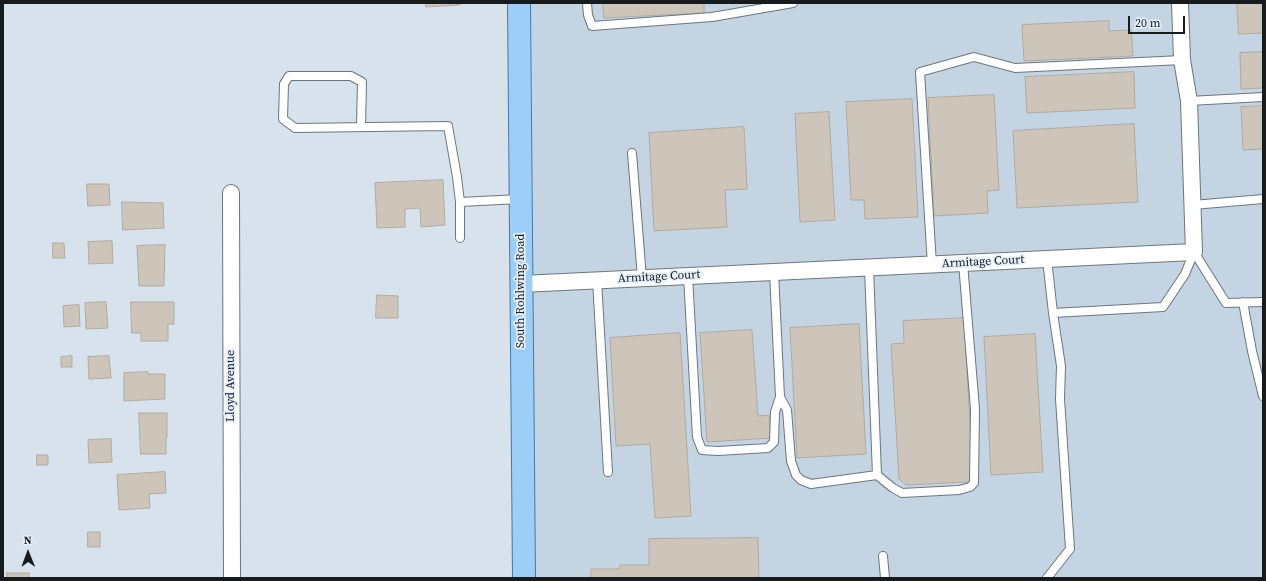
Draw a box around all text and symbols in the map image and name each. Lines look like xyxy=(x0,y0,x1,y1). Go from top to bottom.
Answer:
scale bar xyxy=(1130,8,1187,34)
text: 20 m xyxy=(1135,15,1161,31)
street label: South Rohlwing Road xyxy=(514,234,528,348)
street label: Armitage Court xyxy=(941,253,1025,271)
street label: Armitage Court xyxy=(617,268,701,286)
street label: Lloyd Avenue xyxy=(224,350,238,422)
north arrow xyxy=(8,533,48,573)
text: N xyxy=(24,533,32,548)

